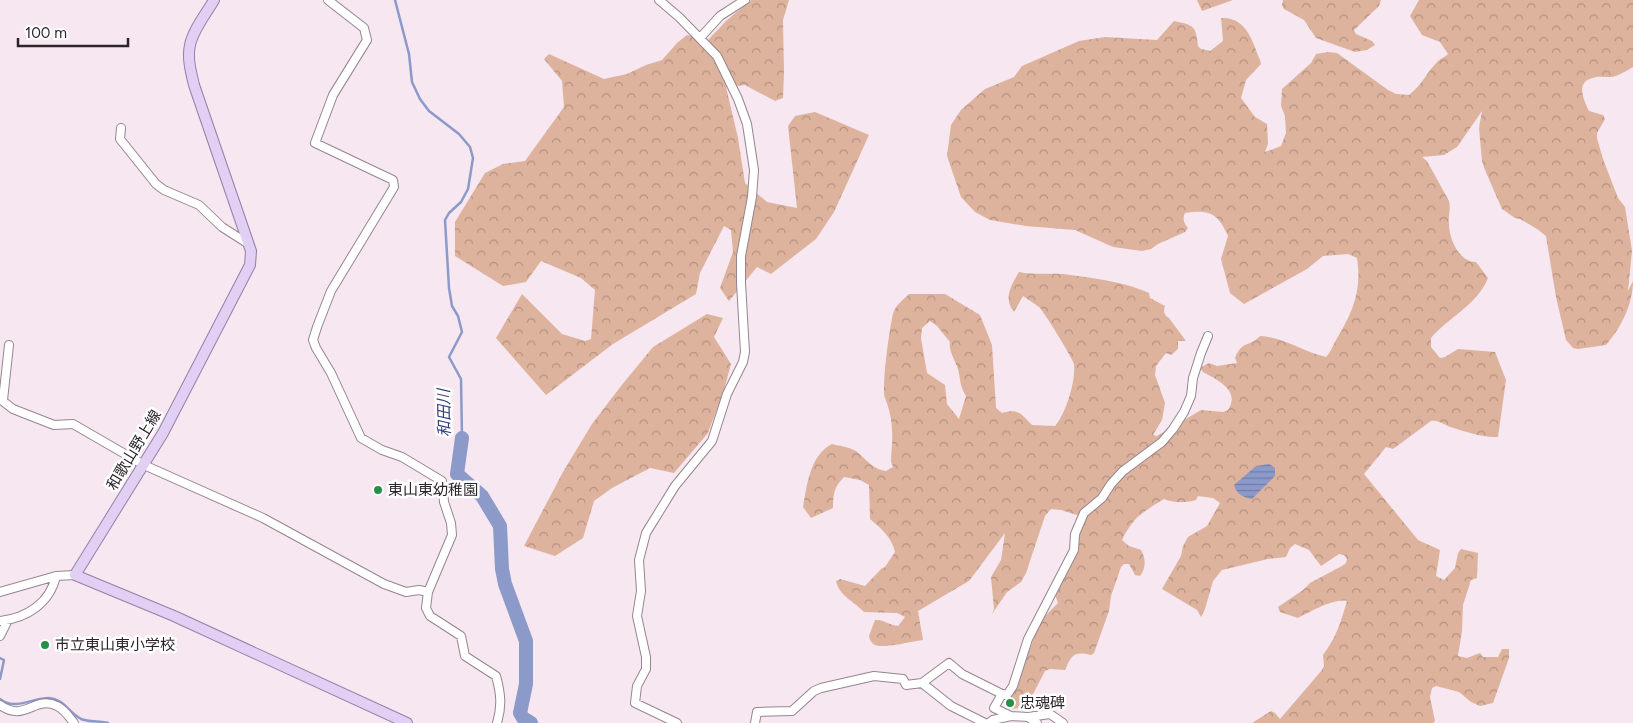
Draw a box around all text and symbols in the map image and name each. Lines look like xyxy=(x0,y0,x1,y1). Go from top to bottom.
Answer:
scale bar xyxy=(18,15,128,47)
text: 100 m xyxy=(25,24,67,42)
water label: 和田川 xyxy=(434,387,454,437)
street label: 和歌山野上線 xyxy=(103,407,165,493)
place label: 東山東幼稚園 xyxy=(388,481,478,499)
marker: 東山東幼稚園 xyxy=(372,484,384,496)
place label: 市立東山東小学校 xyxy=(55,636,175,654)
marker: 市立東山東小学校 xyxy=(39,639,51,651)
place label: 忠魂碑 xyxy=(1020,694,1065,712)
marker: 忠魂碑 xyxy=(1004,697,1016,709)

